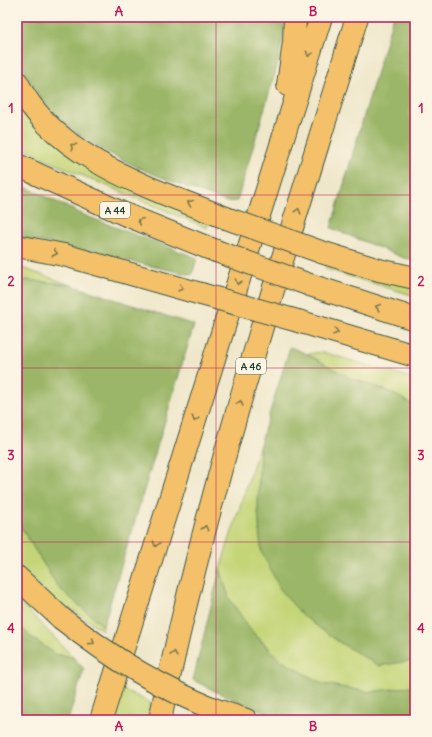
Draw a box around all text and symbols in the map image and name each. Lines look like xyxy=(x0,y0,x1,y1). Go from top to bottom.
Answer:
text: A xyxy=(115,3,124,20)
text: B xyxy=(309,3,318,20)
one-way arrow xyxy=(305,51,314,58)
text: 1 xyxy=(8,100,14,117)
text: 1 xyxy=(418,100,424,117)
one-way arrow xyxy=(71,144,78,151)
one-way arrow xyxy=(186,200,194,208)
road number: A 44 xyxy=(100,202,130,218)
one-way arrow xyxy=(293,208,302,215)
one-way arrow xyxy=(137,218,145,226)
one-way arrow xyxy=(51,248,58,257)
text: 2 xyxy=(7,273,15,290)
text: 2 xyxy=(417,273,425,290)
one-way arrow xyxy=(234,278,242,285)
one-way arrow xyxy=(177,283,184,292)
one-way arrow xyxy=(375,303,382,312)
one-way arrow xyxy=(332,327,339,336)
road number: A 46 xyxy=(236,358,266,374)
one-way arrow xyxy=(235,400,244,407)
one-way arrow xyxy=(191,416,200,423)
text: 3 xyxy=(7,447,15,464)
text: 3 xyxy=(417,447,425,464)
one-way arrow xyxy=(200,525,209,532)
one-way arrow xyxy=(152,540,161,547)
text: 4 xyxy=(7,620,15,637)
text: 4 xyxy=(417,620,425,637)
one-way arrow xyxy=(88,638,95,645)
one-way arrow xyxy=(170,651,178,658)
text: A xyxy=(115,718,124,735)
text: B xyxy=(309,718,318,735)

